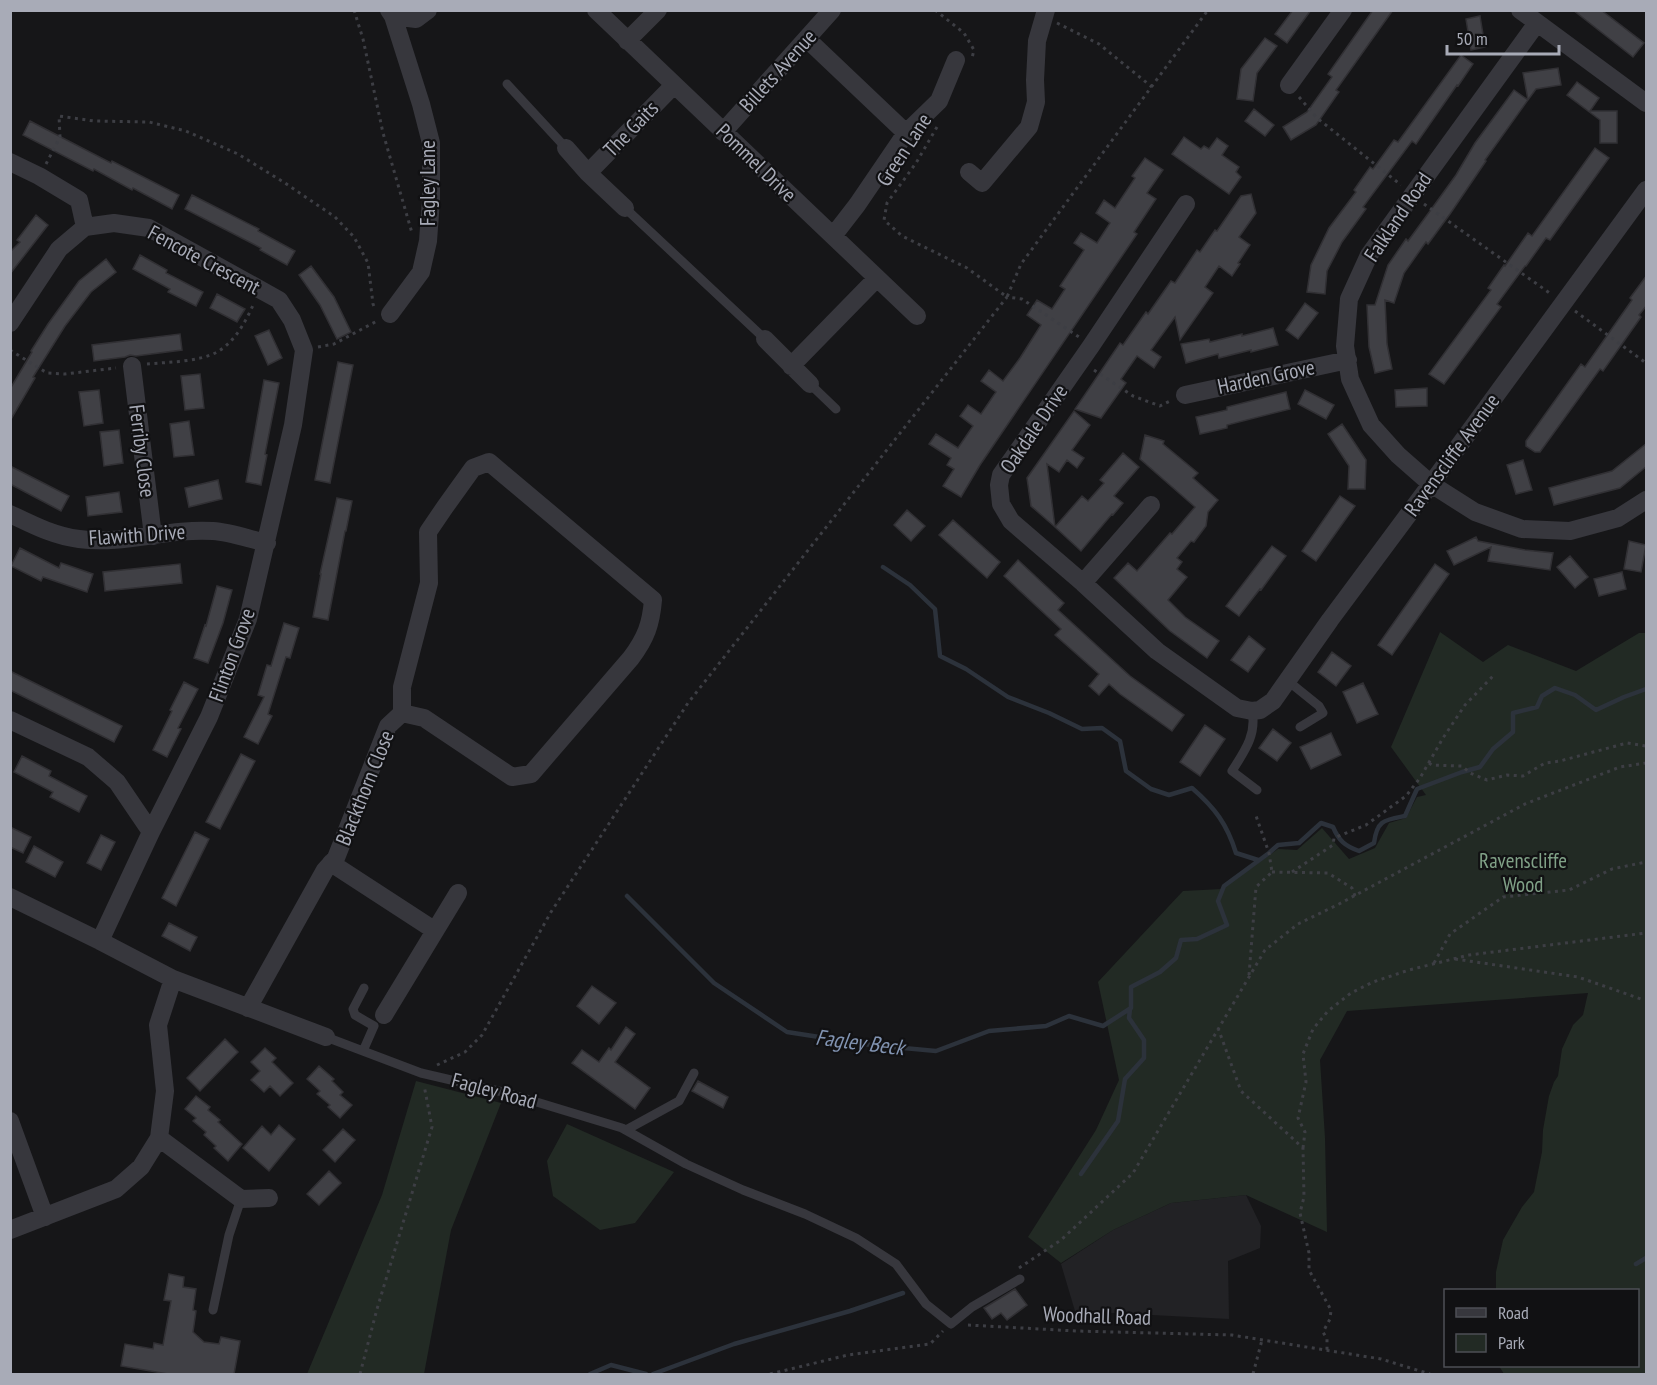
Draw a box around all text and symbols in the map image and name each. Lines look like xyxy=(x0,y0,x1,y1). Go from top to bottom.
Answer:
scale bar xyxy=(1447,18,1560,56)
street label: Billets Avenue xyxy=(733,23,822,118)
text: 50 m xyxy=(1456,27,1488,50)
street label: The Gaits xyxy=(597,95,664,162)
street label: Green Lane xyxy=(870,108,937,191)
street label: Pommel Drive xyxy=(710,118,802,208)
street label: Fagley Lane xyxy=(414,140,441,226)
street label: Falkland Road xyxy=(1358,167,1437,267)
street label: Fencote Crescent xyxy=(144,219,265,300)
street label: Harden Grove xyxy=(1215,353,1317,400)
street label: Oakdale Drive xyxy=(994,379,1073,478)
street label: Ravenscliffe Avenue xyxy=(1398,388,1505,521)
street label: Ferriby Close xyxy=(123,403,162,499)
street label: Flawith Drive xyxy=(88,518,186,551)
street label: Flinton Grove xyxy=(202,604,261,705)
street label: Blackthorn Close xyxy=(329,726,400,849)
park label: Ravenscliffe Wood xyxy=(1479,847,1567,898)
water label: Fagley Beck xyxy=(814,1023,908,1062)
street label: Fagley Road xyxy=(449,1066,540,1115)
legend xyxy=(1444,1289,1639,1367)
street label: Woodhall Road xyxy=(1042,1300,1152,1331)
text: Road xyxy=(1498,1301,1529,1324)
text: Park xyxy=(1498,1331,1525,1354)

